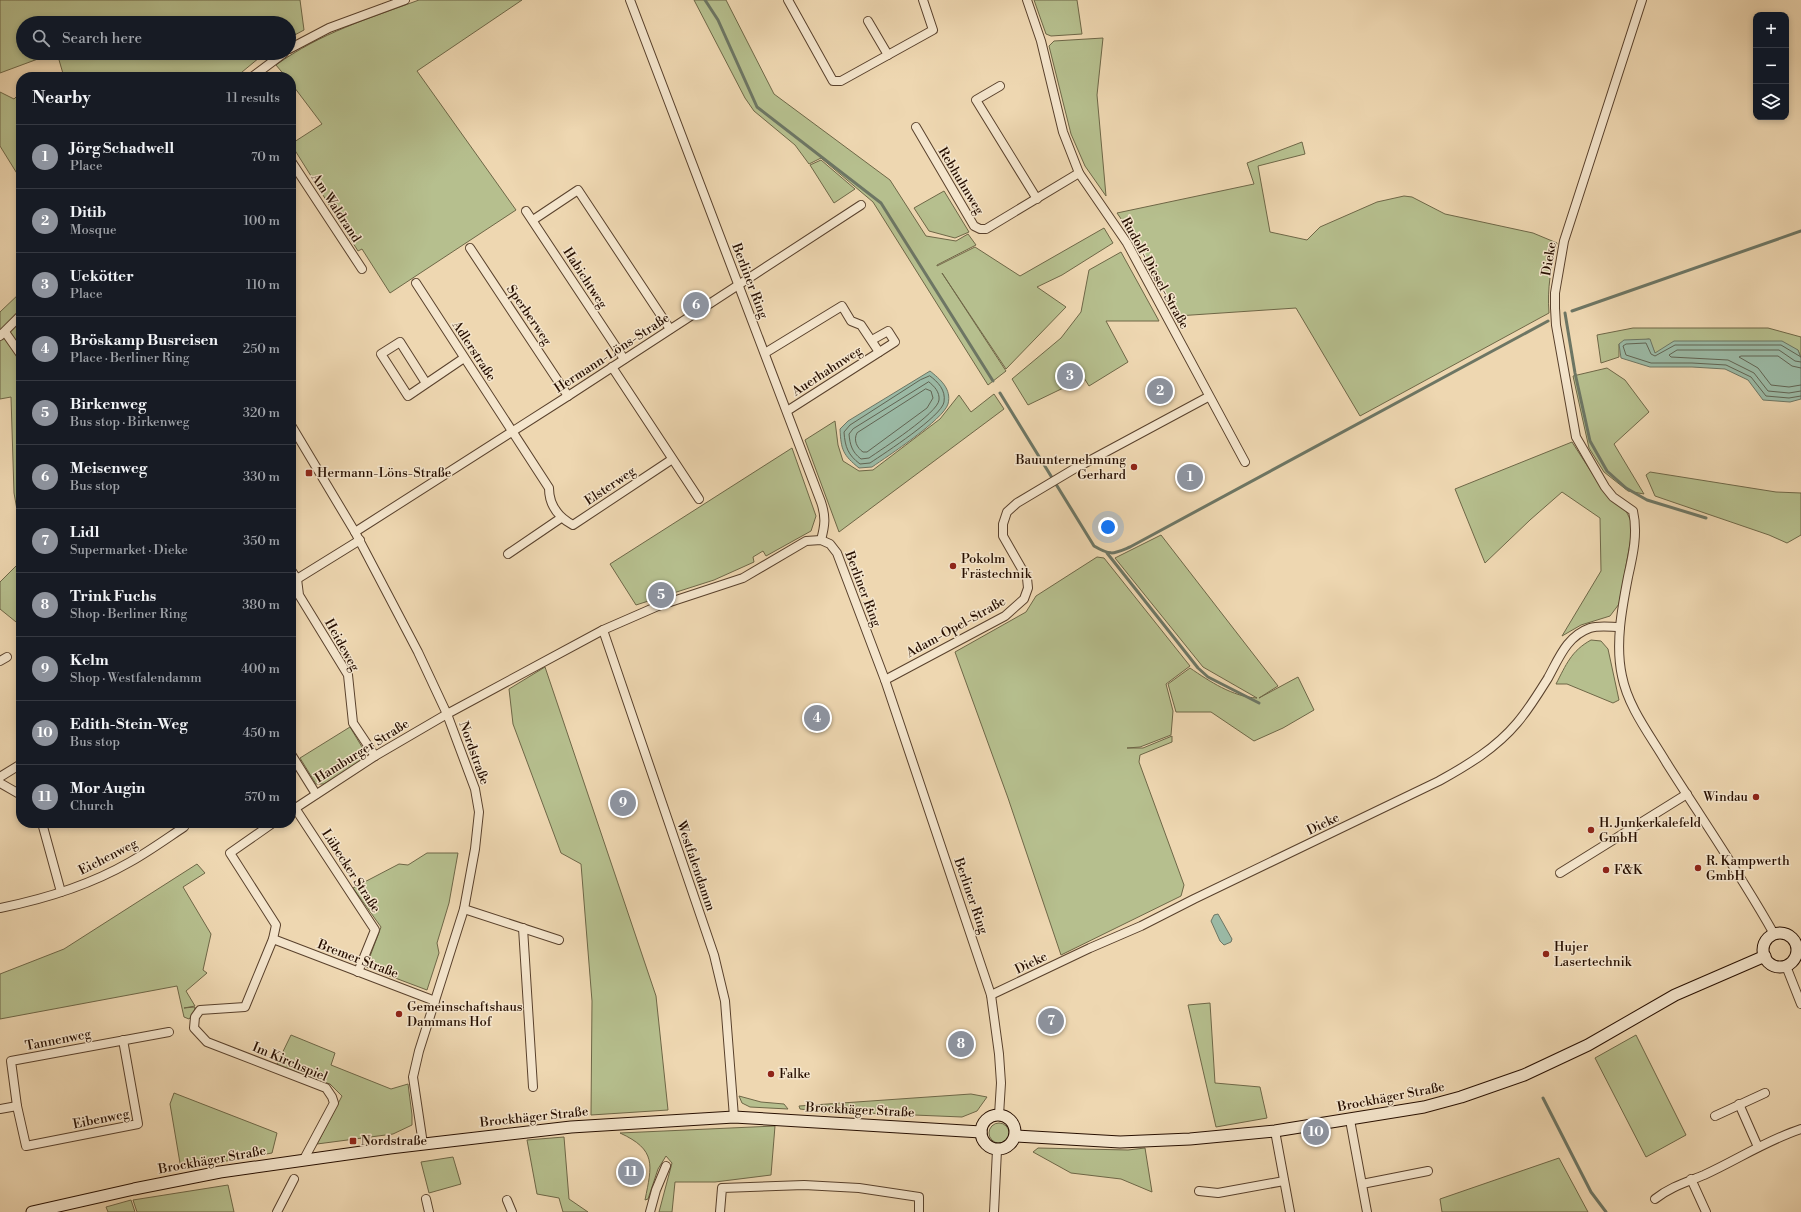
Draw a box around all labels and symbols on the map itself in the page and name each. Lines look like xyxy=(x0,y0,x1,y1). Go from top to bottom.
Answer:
street label: Rebhuhnweg xyxy=(935,144,987,218)
street label: Am Waldrand xyxy=(307,170,365,246)
street label: Rudolf-Diesel-Straße xyxy=(1118,214,1193,332)
street label: Berliner Ring xyxy=(728,240,772,321)
street label: Dieke xyxy=(1538,240,1560,277)
street label: Habichtweg xyxy=(559,244,611,312)
street label: Sperberweg xyxy=(503,282,555,348)
pin: 6 xyxy=(683,290,709,320)
street label: Hermann-Löns-Straße xyxy=(551,309,673,396)
street label: Adlerstraße xyxy=(448,317,500,384)
street label: Auerhahnweg xyxy=(788,342,865,400)
pin: 3 xyxy=(1057,361,1083,391)
pin: 2 xyxy=(1147,376,1173,406)
place label: Bauunternehmung Gerhard xyxy=(1014,452,1127,483)
marker: Bauunternehmung Gerhard xyxy=(1129,462,1139,472)
pin: 1 xyxy=(1177,462,1203,492)
street label: Elsterweg xyxy=(581,463,639,509)
place label: Hermann-Löns-Straße xyxy=(317,465,452,481)
marker: Hermann-Löns-Straße xyxy=(304,468,314,478)
your location xyxy=(1098,517,1118,537)
street label: Berliner Ring xyxy=(841,548,885,629)
place label: Pokolm Frästechnik xyxy=(961,551,1033,582)
marker: Pokolm Frästechnik xyxy=(948,561,958,571)
pin: 5 xyxy=(648,580,674,610)
street label: Adam-Opel-Straße xyxy=(903,593,1009,661)
street label: Heideweg xyxy=(321,616,363,674)
pin: 4 xyxy=(804,703,830,733)
street label: Hamburger Straße xyxy=(312,715,412,786)
street label: Nordstraße xyxy=(455,719,493,787)
pin: 9 xyxy=(610,788,636,818)
place label: Windau xyxy=(1702,789,1749,805)
marker: Windau xyxy=(1751,792,1761,802)
street label: Dieke xyxy=(1304,809,1342,839)
place label: H. Junkerkalefeld GmbH xyxy=(1599,815,1702,846)
street label: Westfalendamm xyxy=(673,818,719,914)
marker: H. Junkerkalefeld GmbH xyxy=(1586,825,1596,835)
street label: Lübecker Straße xyxy=(318,826,384,916)
street label: Eichenweg xyxy=(76,835,140,879)
place label: R. Kampwerth GmbH xyxy=(1706,853,1790,884)
street label: Berliner Ring xyxy=(950,855,992,936)
place label: F&K xyxy=(1614,862,1644,878)
marker: R. Kampwerth GmbH xyxy=(1693,863,1703,873)
marker: F&K xyxy=(1601,865,1611,875)
street label: Bremer Straße xyxy=(314,936,401,982)
place label: Hujer Lasertechnik xyxy=(1554,939,1633,970)
street label: Dieke xyxy=(1012,948,1050,978)
marker: Hujer Lasertechnik xyxy=(1541,949,1551,959)
place label: Gemeinschaftshaus Dammans Hof xyxy=(407,999,523,1030)
pin: 7 xyxy=(1038,1006,1064,1036)
marker: Gemeinschaftshaus Dammans Hof xyxy=(394,1009,404,1019)
street label: Tannenweg xyxy=(24,1026,93,1054)
pin: 8 xyxy=(948,1029,974,1059)
street label: Im Kirchspiel xyxy=(250,1039,330,1085)
place label: Falke xyxy=(779,1066,811,1082)
marker: Falke xyxy=(766,1069,776,1079)
street label: Brockhäger Straße xyxy=(1335,1079,1446,1115)
street label: Brockhäger Straße xyxy=(804,1099,915,1121)
street label: Brockhäger Straße xyxy=(478,1103,590,1131)
street label: Eibenweg xyxy=(71,1106,131,1132)
pin: 10 xyxy=(1303,1117,1329,1147)
place label: Nordstraße xyxy=(361,1133,428,1149)
marker: Nordstraße xyxy=(348,1136,358,1146)
street label: Brockhäger Straße xyxy=(156,1143,268,1178)
pin: 11 xyxy=(618,1157,644,1187)

